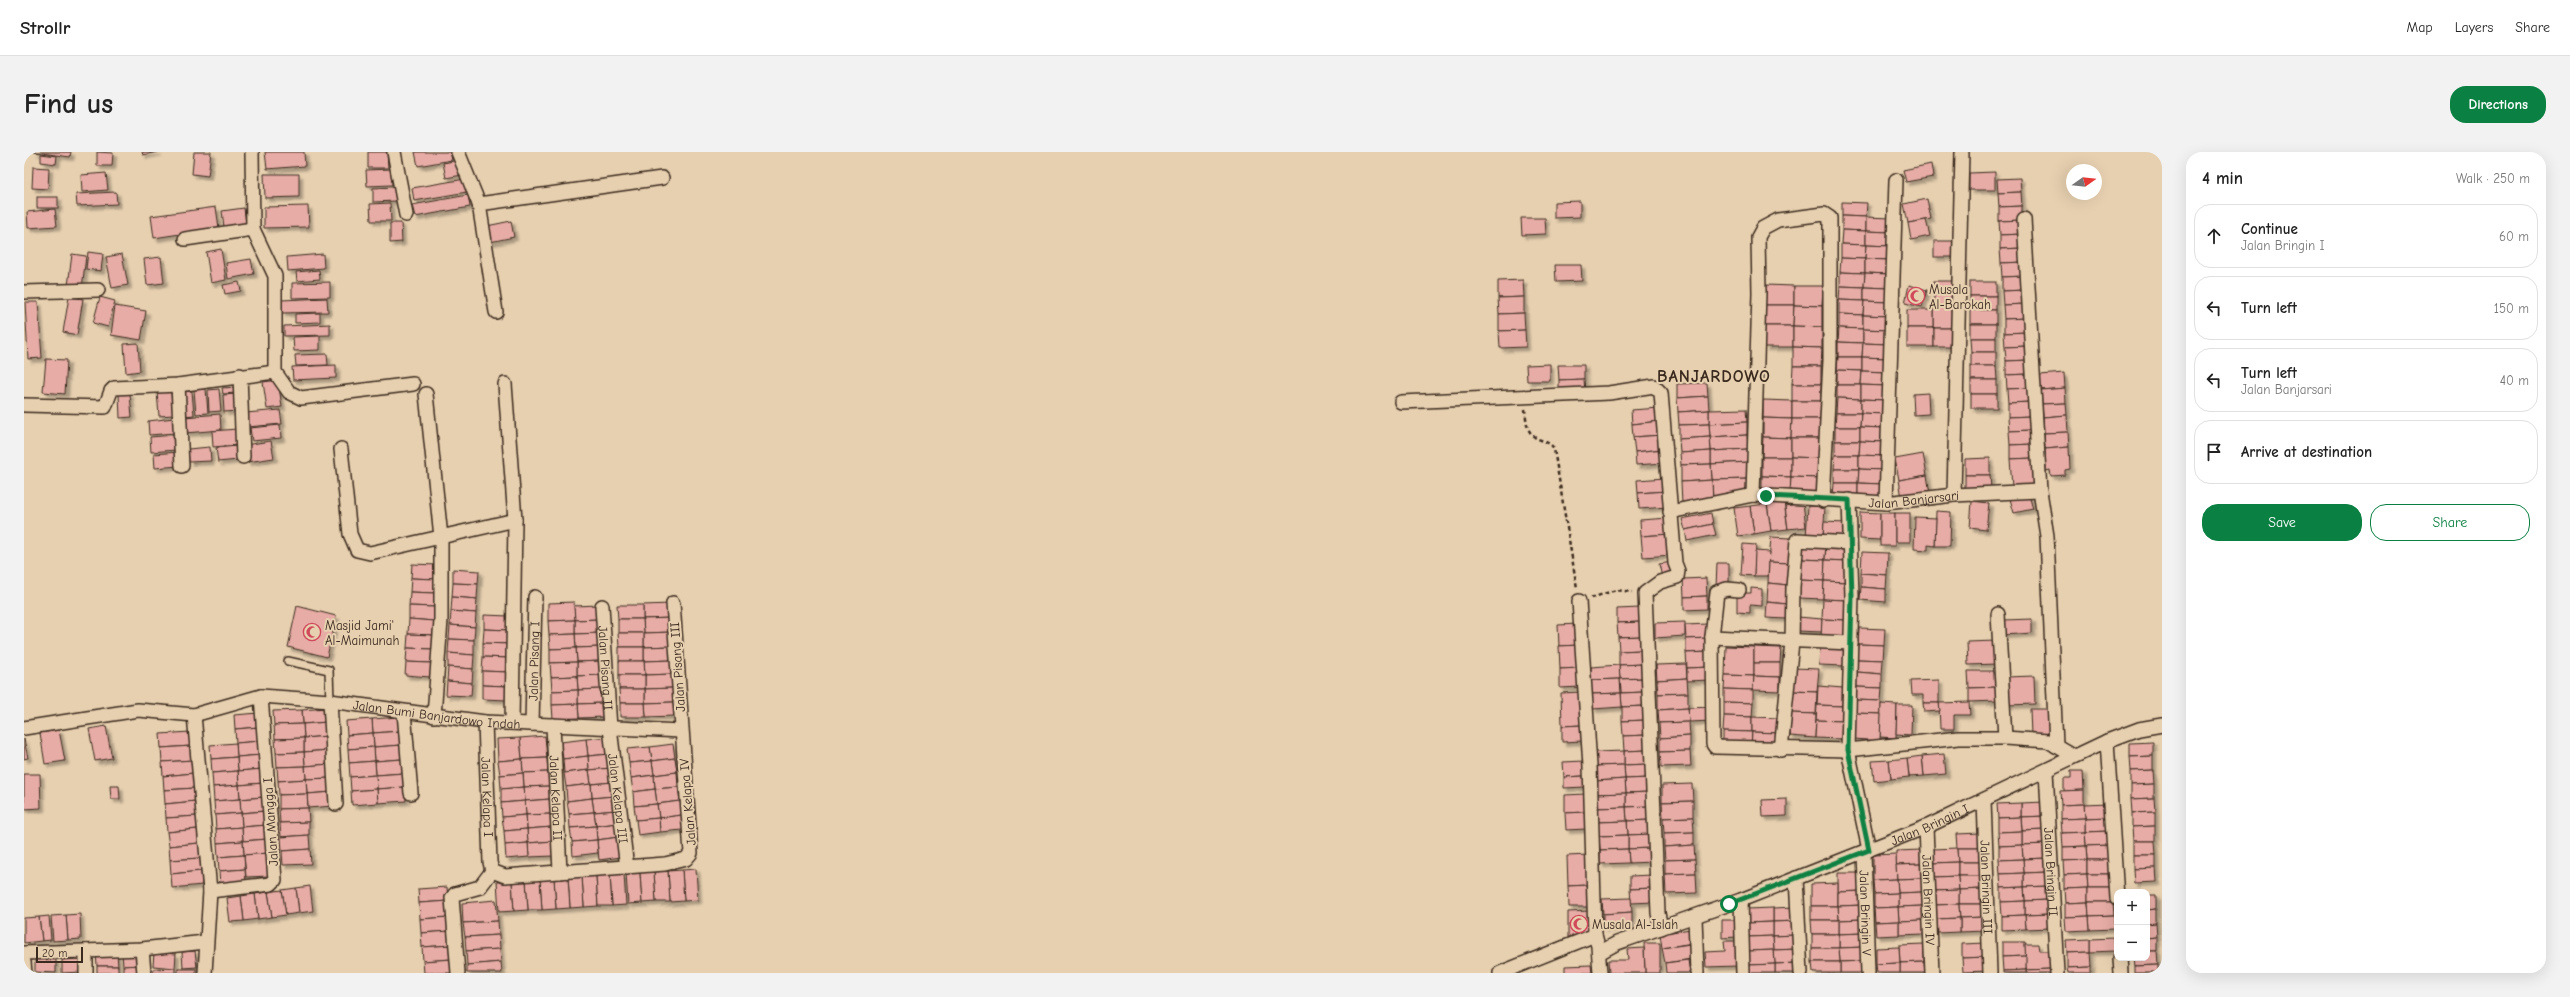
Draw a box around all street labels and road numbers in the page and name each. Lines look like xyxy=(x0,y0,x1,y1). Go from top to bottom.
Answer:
street label: Jalan Banjarsari xyxy=(1868,488,1959,511)
street label: Jalan Pisang I xyxy=(526,621,542,701)
street label: Jalan Pisang III xyxy=(667,622,688,712)
street label: Jalan Pisang II xyxy=(595,625,616,711)
street label: Jalan Bumi Banjardowo Indah xyxy=(352,697,521,732)
street label: Jalan Kelapa III xyxy=(605,752,631,844)
street label: Jalan Kelapa II xyxy=(546,755,565,841)
street label: Jalan Kelapa I xyxy=(478,757,496,837)
street label: Jalan Kelapa IV xyxy=(676,758,699,846)
street label: Jalan Mangga I xyxy=(260,777,281,867)
street label: Jalan Bringin I xyxy=(1888,801,1971,848)
street label: Jalan Bringin II xyxy=(2041,827,2061,917)
street label: Jalan Bringin III xyxy=(1977,840,1996,934)
street label: Jalan Bringin IV xyxy=(1919,854,1938,946)
street label: Jalan Bringin V xyxy=(1857,870,1874,956)

